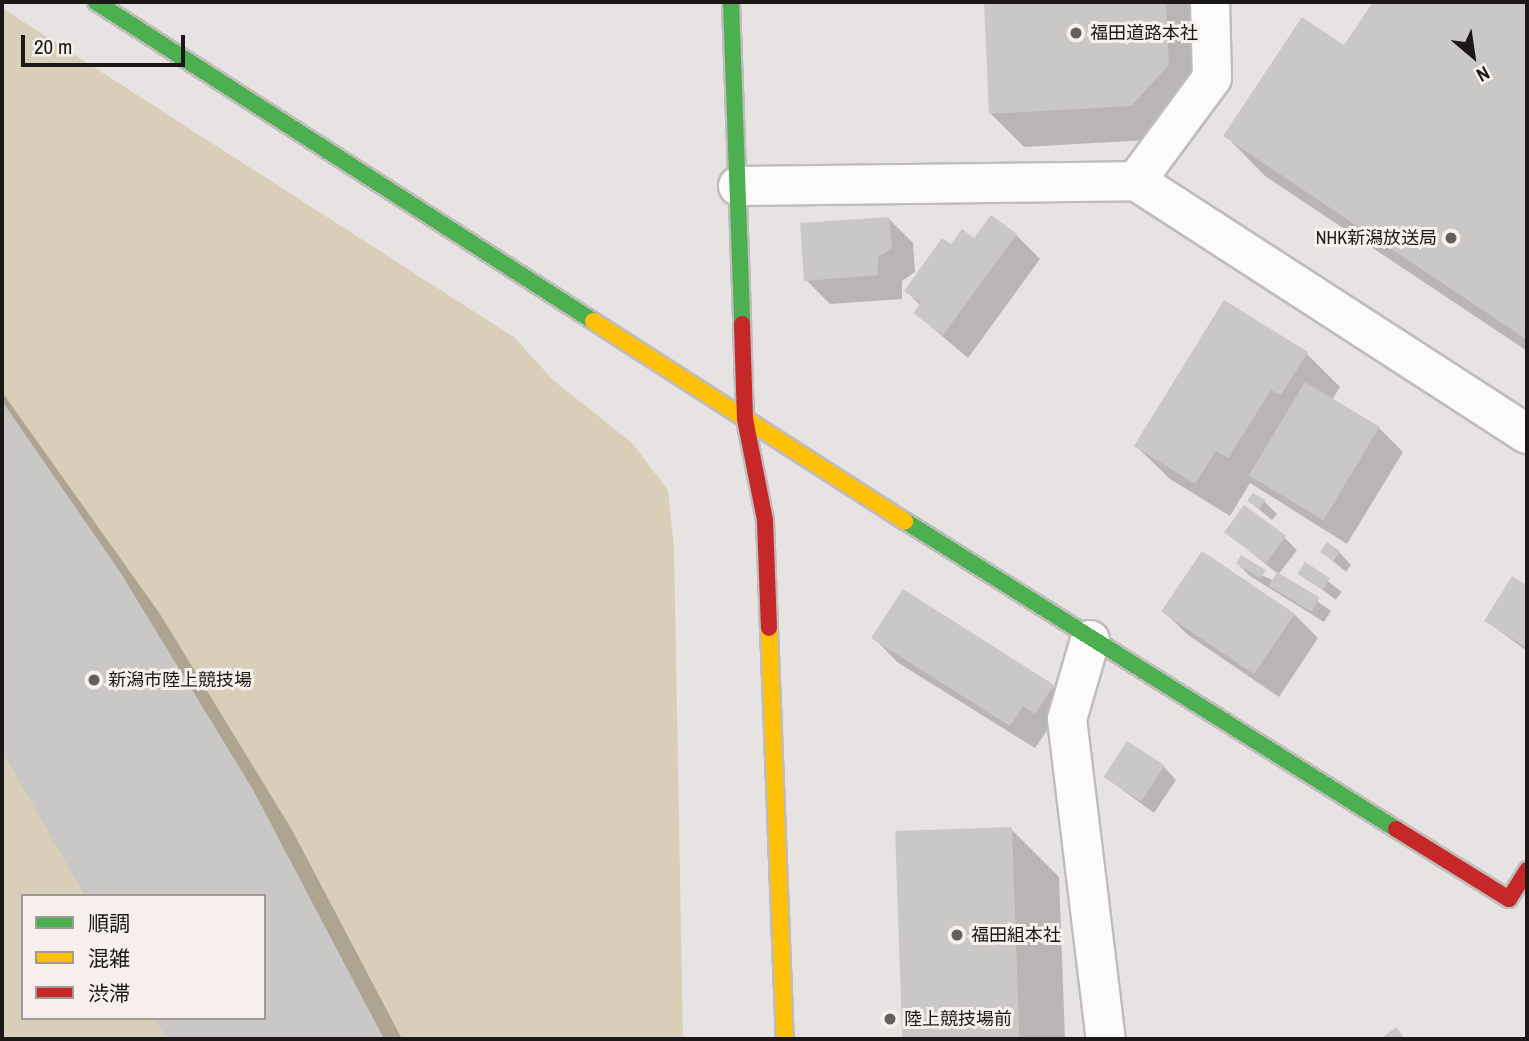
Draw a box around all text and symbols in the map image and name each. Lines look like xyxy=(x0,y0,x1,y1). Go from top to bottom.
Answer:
scale bar xyxy=(24,21,189,65)
north arrow xyxy=(1438,21,1508,91)
place label: 福田道路本社 xyxy=(1090,22,1198,44)
marker: 福田道路本社 xyxy=(1068,25,1084,41)
text: 20 m xyxy=(34,32,72,61)
text: N xyxy=(1472,60,1494,88)
place label: NHK新潟放送局 xyxy=(1316,227,1437,249)
marker: NHK新潟放送局 xyxy=(1443,230,1459,246)
place label: 新潟市陸上競技場 xyxy=(108,669,252,691)
marker: 新潟市陸上競技場 xyxy=(86,672,102,688)
legend xyxy=(21,894,266,1020)
text: 順調 xyxy=(88,909,130,938)
place label: 福田組本社 xyxy=(971,924,1061,946)
marker: 福田組本社 xyxy=(949,927,965,943)
text: 混雑 xyxy=(88,944,130,973)
text: 渋滞 xyxy=(88,979,130,1008)
place label: 陸上競技場前 xyxy=(904,1008,1012,1030)
marker: 陸上競技場前 xyxy=(882,1011,898,1027)

